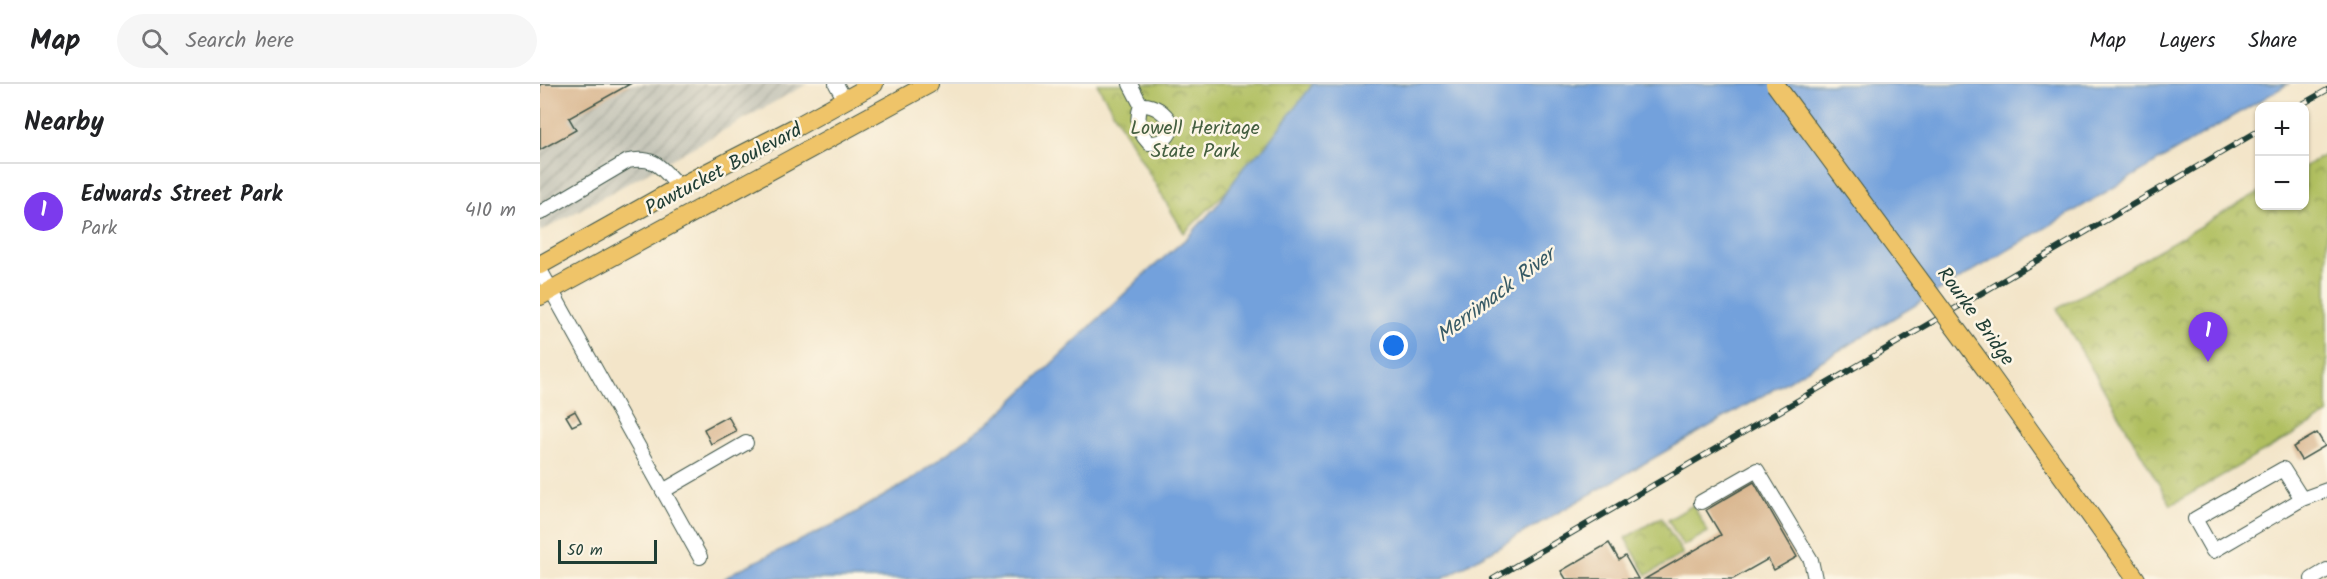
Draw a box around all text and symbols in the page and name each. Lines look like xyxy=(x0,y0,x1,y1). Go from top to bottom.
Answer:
search box xyxy=(117,14,537,68)
text: Map xyxy=(30,19,81,64)
text: Search here xyxy=(186,24,294,59)
icon: search xyxy=(138,25,171,58)
text: Map xyxy=(2089,25,2126,58)
text: Layers xyxy=(2159,25,2215,58)
text: Share xyxy=(2248,25,2297,58)
text: Nearby xyxy=(24,102,104,144)
map controls xyxy=(2255,102,2309,210)
button: + xyxy=(2255,102,2309,156)
park label: Lowell Heritage State Park xyxy=(1130,113,1260,168)
street label: Pawtucket Boulevard xyxy=(640,115,809,225)
button: − xyxy=(2255,156,2309,210)
text: Edwards Street Park xyxy=(81,178,282,213)
text: 1 xyxy=(40,195,47,227)
text: 410 m xyxy=(465,195,516,227)
text: Park xyxy=(81,213,117,245)
water label: Merrimack River xyxy=(1430,238,1566,352)
street label: Rourke Bridge xyxy=(1928,261,2022,373)
pin: 1 xyxy=(2188,312,2228,362)
your location xyxy=(1379,331,1408,360)
scale bar xyxy=(558,537,657,564)
text: 50 m xyxy=(567,538,603,563)

